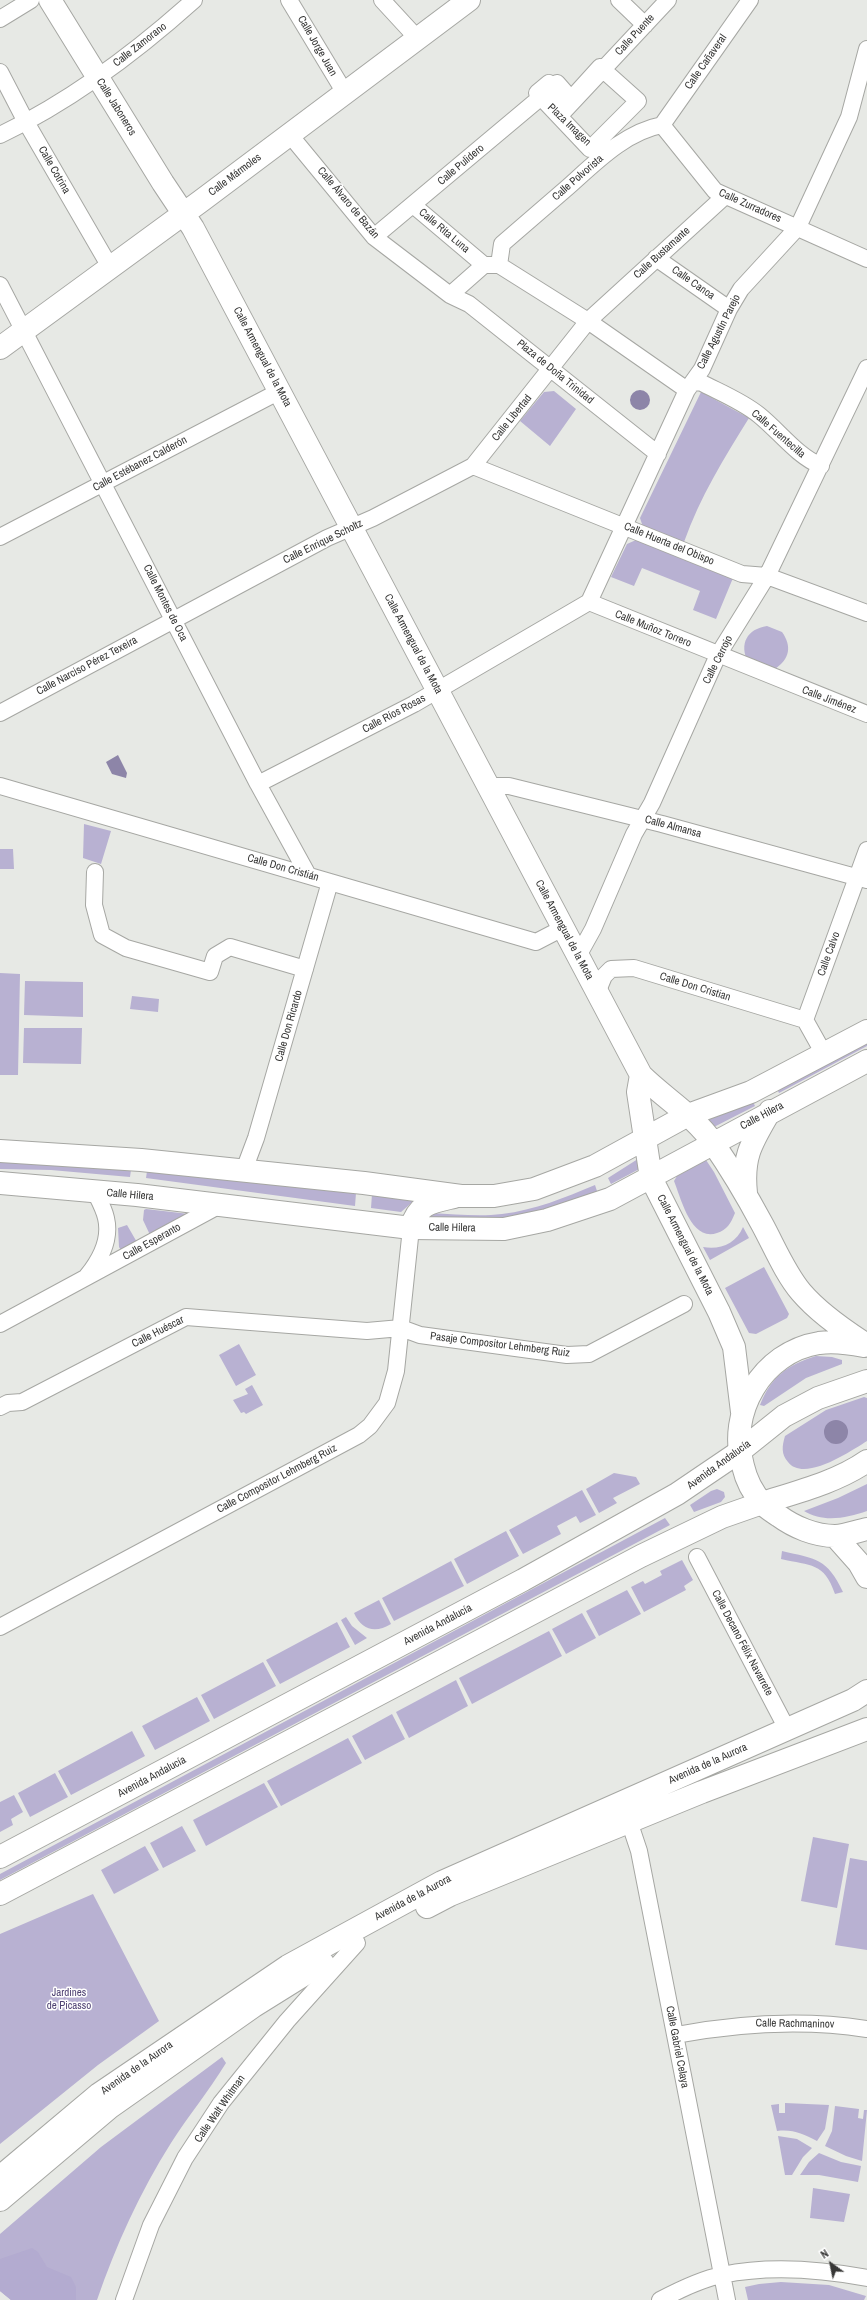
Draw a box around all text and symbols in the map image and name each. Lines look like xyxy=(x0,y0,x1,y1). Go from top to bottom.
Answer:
street label: Calle Puente xyxy=(613,12,657,58)
street label: Calle Jorge Juan xyxy=(294,13,340,79)
street label: Calle Zamorano xyxy=(111,20,169,70)
street label: Calle Cañaveral xyxy=(682,32,730,92)
street label: Calle Jaboneros xyxy=(93,76,139,138)
street label: Plaza Imagen xyxy=(545,101,593,149)
street label: Calle Pulidero xyxy=(435,142,487,188)
street label: Calle Cotrina xyxy=(35,144,73,196)
street label: Calle Mármoles xyxy=(206,151,264,199)
street label: Calle Polvorista xyxy=(550,152,606,204)
street label: Calle Álvaro de Bazán xyxy=(314,165,382,241)
street label: Calle Zurradores xyxy=(717,186,783,226)
street label: Calle Rita Luna xyxy=(416,206,472,256)
street label: Calle Bustamante xyxy=(631,224,693,282)
street label: Calle Canoa xyxy=(669,263,717,303)
street label: Calle Agustín Parejo xyxy=(694,292,744,372)
street label: Calle Armengual de la Mota xyxy=(230,305,294,409)
street label: Plaza de Doña Trinidad xyxy=(514,337,596,407)
street label: Calle Libertad xyxy=(489,392,535,444)
street label: Calle Fuentecilla xyxy=(748,407,808,461)
street label: Calle Estébanez Calderón xyxy=(91,434,189,494)
street label: Calle Enrique Scholtz xyxy=(281,517,365,567)
street label: Calle Huerta del Obispo xyxy=(622,520,716,568)
street label: Calle Montes de Oca xyxy=(140,562,190,644)
street label: Calle Armengual de la Mota xyxy=(381,592,445,696)
street label: Calle Muñoz Torrero xyxy=(613,608,693,650)
street label: Calle Narciso Pérez Texeira xyxy=(34,634,140,698)
street label: Calle Cerrojo xyxy=(700,634,736,686)
street label: Calle Jiménez xyxy=(800,684,858,716)
street label: Calle Ríos Rosas xyxy=(360,692,428,736)
street label: Calle Almansa xyxy=(643,813,703,841)
street label: Calle Don Cristián xyxy=(246,851,320,885)
street label: Calle Armengual de la Mota xyxy=(532,878,596,982)
street label: Calle Calvo xyxy=(815,930,843,978)
street label: Calle Don Cristian xyxy=(658,970,732,1004)
street label: Calle Don Ricardo xyxy=(272,989,306,1063)
street label: Calle Hilera xyxy=(738,1099,786,1133)
street label: Calle Hilera xyxy=(106,1186,154,1204)
street label: Calle Armengual de la Mota xyxy=(654,1192,716,1298)
street label: Calle Esperanto xyxy=(121,1221,183,1263)
street label: Calle Hilera xyxy=(428,1221,476,1235)
street label: Calle Huéscar xyxy=(130,1313,186,1351)
street label: Pasaje Compositor Lehmberg Ruiz xyxy=(429,1330,571,1360)
street label: Avenida Andalucía xyxy=(685,1437,753,1493)
street label: Calle Compositor Lehmberg Ruiz xyxy=(215,1442,339,1516)
street label: Calle Decano Félix Navarrete xyxy=(709,1588,775,1698)
street label: Avenida Andalucía xyxy=(402,1601,474,1649)
street label: Avenida de la Aurora xyxy=(667,1741,749,1787)
street label: Avenida Andalucía xyxy=(116,1753,188,1801)
street label: Avenida de la Aurora xyxy=(373,1872,453,1924)
park label: Jardines de Picasso xyxy=(47,1986,91,2012)
street label: Calle Gabriel Celaya xyxy=(663,2005,691,2089)
street label: Calle Rachmaninov xyxy=(756,2017,834,2031)
street label: Avenida de la Aurora xyxy=(99,2038,175,2098)
street label: Calle Walt Whitman xyxy=(192,2073,248,2145)
north arrow xyxy=(811,2244,851,2284)
text: N xyxy=(818,2246,831,2262)

